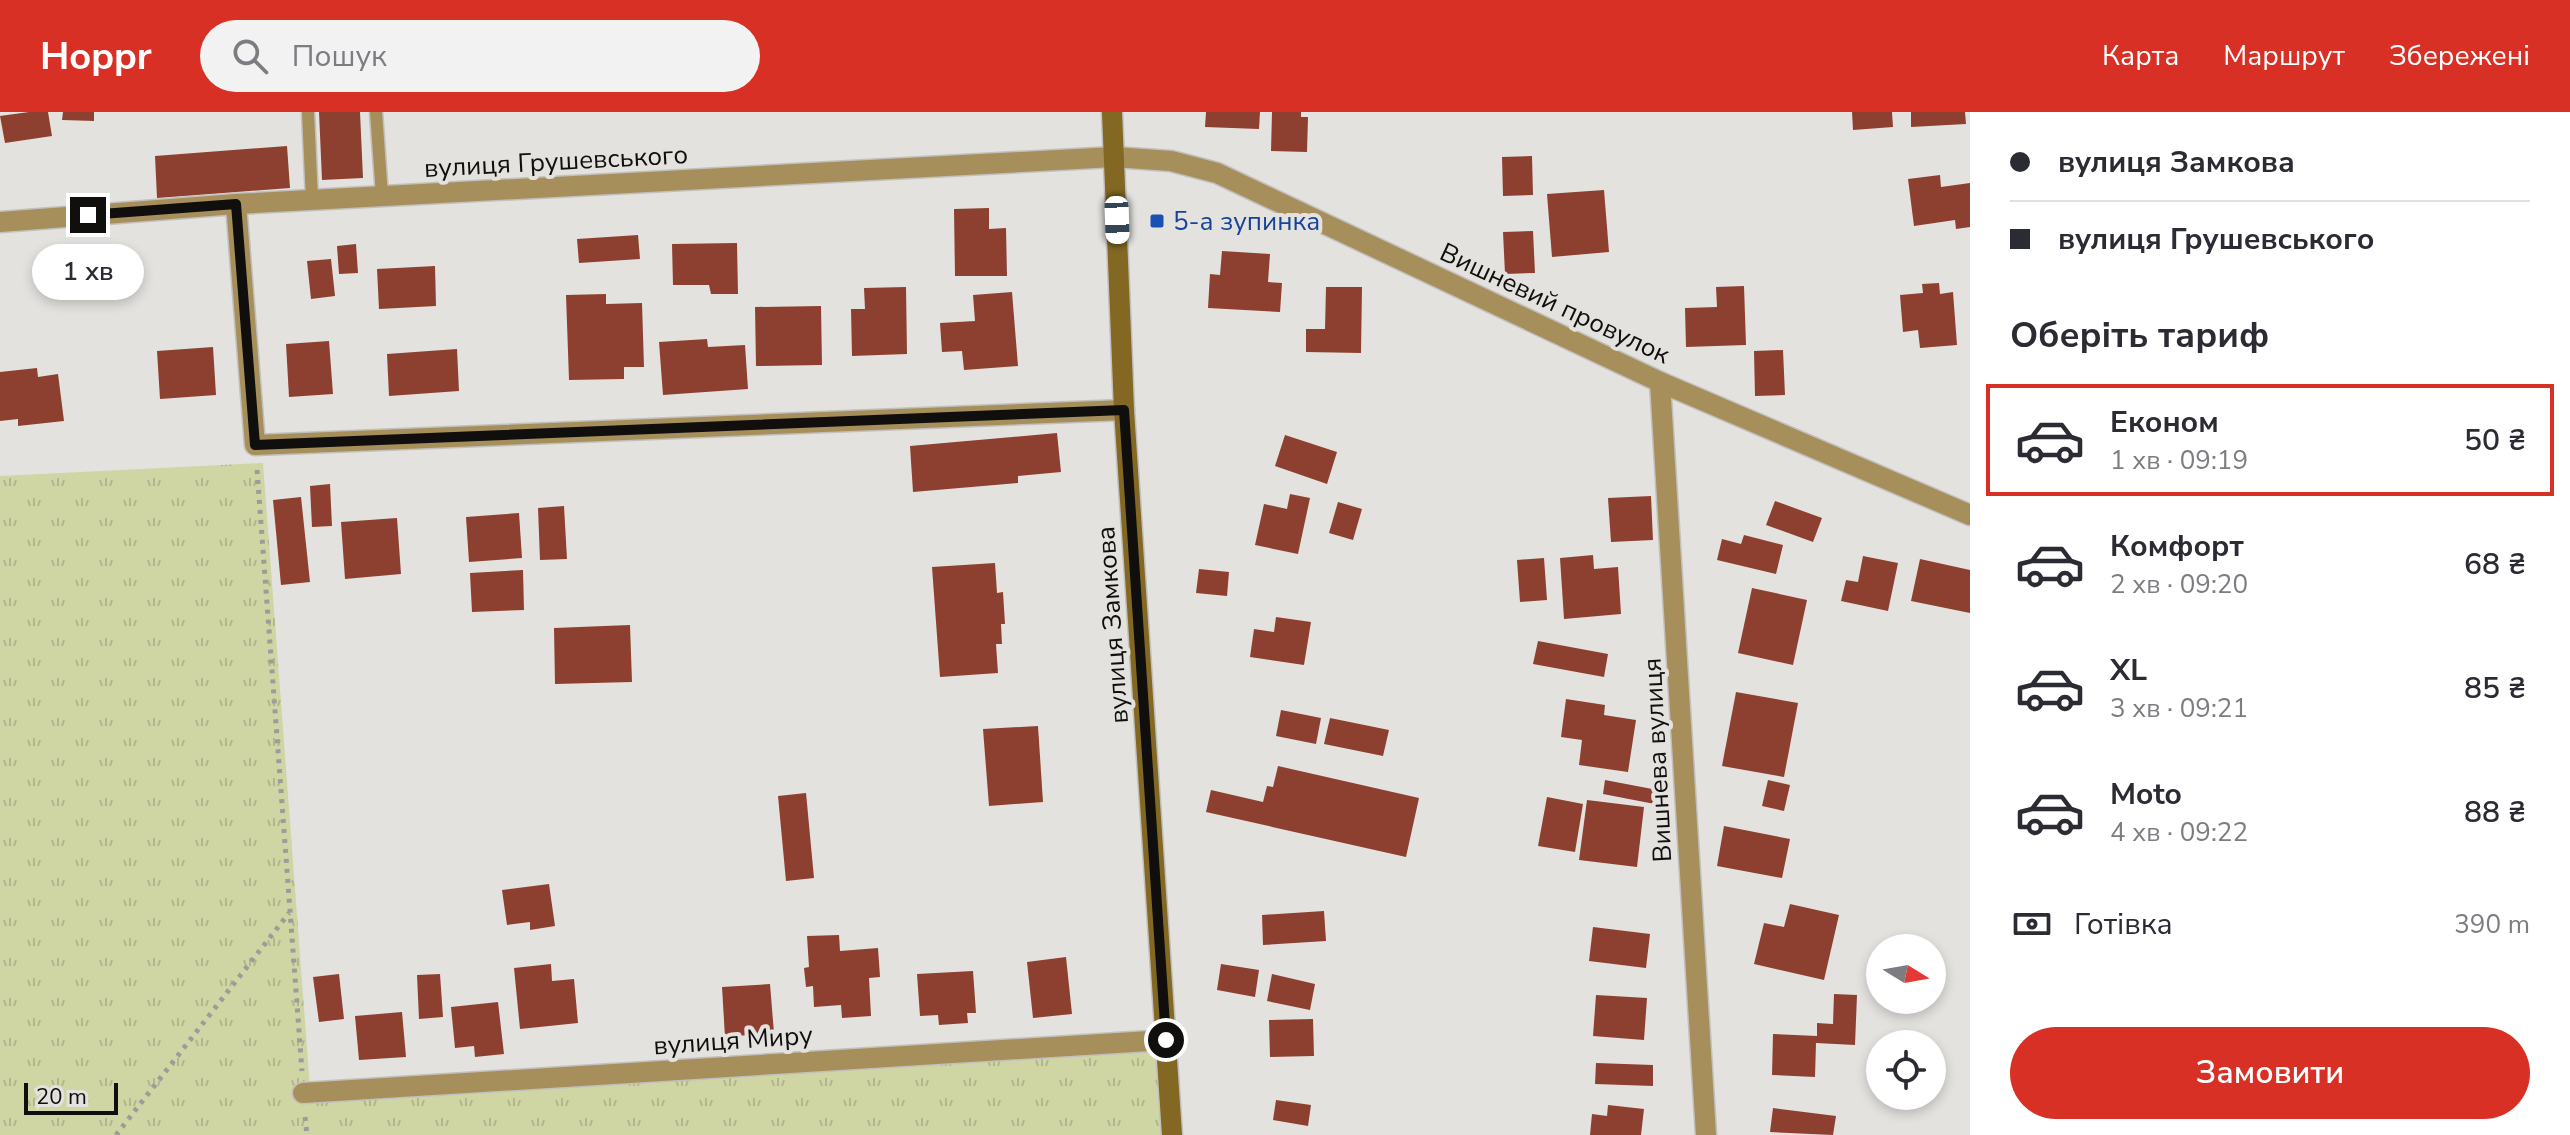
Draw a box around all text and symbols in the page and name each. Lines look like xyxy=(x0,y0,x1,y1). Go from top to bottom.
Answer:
search box xyxy=(200,20,760,92)
text: Hoppr xyxy=(40,31,152,82)
icon: search xyxy=(228,34,272,78)
text: Пошук xyxy=(292,36,387,77)
text: Карта xyxy=(2102,37,2179,75)
text: Маршрут xyxy=(2223,37,2345,75)
text: Збережені xyxy=(2389,37,2530,75)
street label: вулиця Грушевського xyxy=(423,137,689,186)
text: вулиця Замкова xyxy=(2058,142,2295,183)
car xyxy=(1104,196,1130,244)
route end xyxy=(70,197,106,233)
place label: 5-а зупинка xyxy=(1173,204,1320,239)
marker: 5-а зупинка xyxy=(1148,212,1166,230)
text: вулиця Грушевського xyxy=(2058,219,2374,260)
street label: Вишневий провулок xyxy=(1434,235,1676,372)
callout: 1 хв xyxy=(32,243,144,299)
text: 1 хв xyxy=(62,254,114,289)
text: Оберіть тариф xyxy=(2010,311,2269,360)
text: Економ xyxy=(2110,402,2219,443)
icon: car xyxy=(2014,404,2086,476)
text: 50 ₴ xyxy=(2464,420,2526,461)
text: 1 хв · 09:19 xyxy=(2110,443,2248,478)
street label: вулиця Замкова xyxy=(1088,525,1137,725)
text: Комфорт xyxy=(2110,526,2244,567)
icon: car xyxy=(2014,528,2086,600)
text: 68 ₴ xyxy=(2464,544,2526,585)
text: 2 хв · 09:20 xyxy=(2110,567,2248,602)
text: XL xyxy=(2110,650,2147,691)
icon: car xyxy=(2014,652,2086,724)
street label: Вишнева вулиця xyxy=(1635,657,1680,863)
text: 85 ₴ xyxy=(2464,668,2526,709)
text: 3 хв · 09:21 xyxy=(2110,691,2248,726)
text: Moto xyxy=(2110,774,2182,815)
icon: car xyxy=(2014,776,2086,848)
text: 88 ₴ xyxy=(2464,792,2526,833)
text: 4 хв · 09:22 xyxy=(2110,815,2248,850)
icon: cash xyxy=(2010,902,2054,946)
text: Готівка xyxy=(2074,904,2173,945)
text: 390 m xyxy=(2454,907,2530,942)
north arrow xyxy=(1866,934,1946,1014)
map controls xyxy=(1866,934,1946,1110)
street label: вулиця Миру xyxy=(652,1017,814,1064)
route start xyxy=(1148,1022,1184,1058)
button: Замовити xyxy=(2010,1027,2530,1119)
button: locate xyxy=(1866,1030,1946,1110)
scale bar xyxy=(24,1079,118,1115)
text: 20 m xyxy=(36,1082,87,1112)

